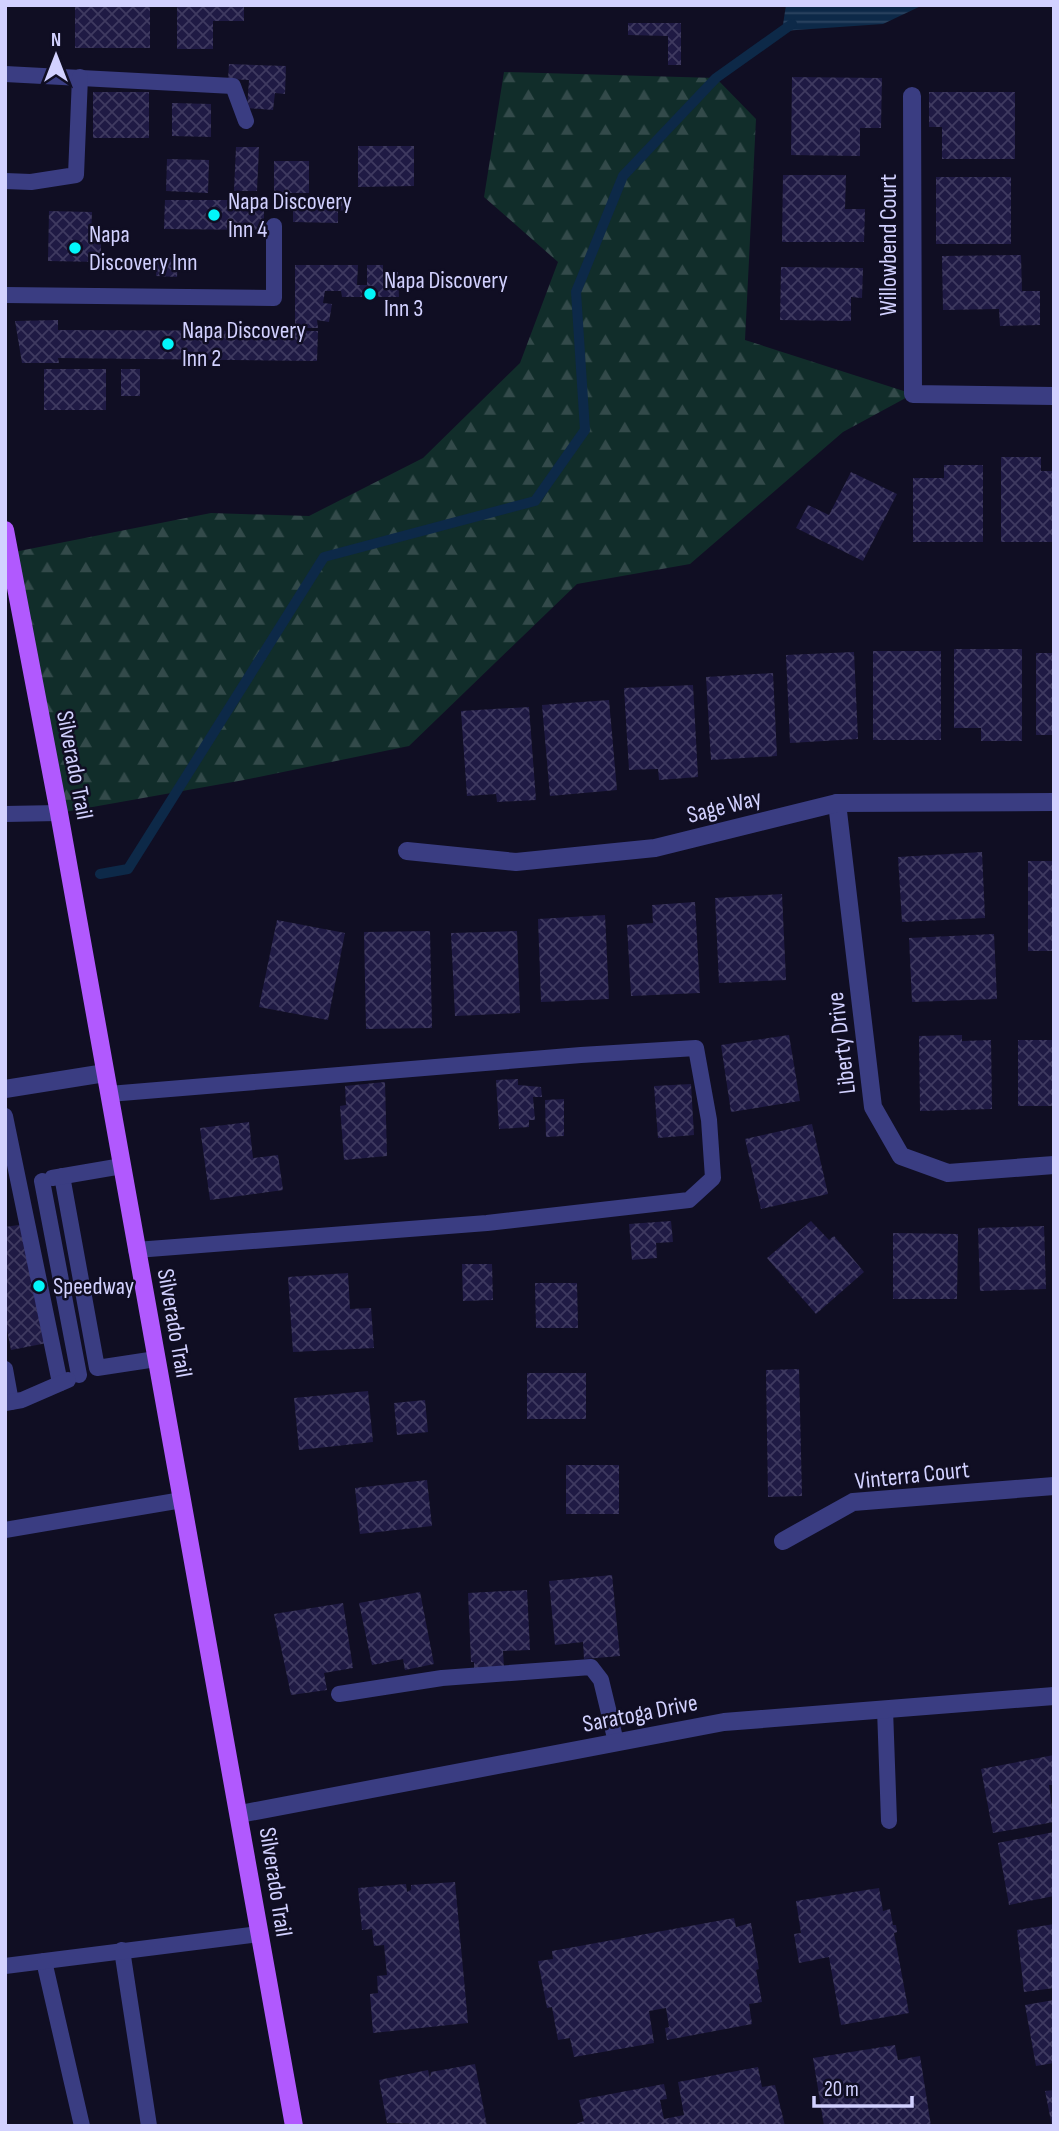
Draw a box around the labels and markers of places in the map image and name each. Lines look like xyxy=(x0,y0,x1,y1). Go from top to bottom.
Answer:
place label: Napa Discovery Inn 4 xyxy=(228,187,352,244)
marker: Napa Discovery Inn 4 xyxy=(206,207,222,223)
place label: Napa Discovery Inn xyxy=(89,220,197,277)
marker: Napa Discovery Inn xyxy=(67,240,83,256)
place label: Napa Discovery Inn 3 xyxy=(384,266,508,323)
marker: Napa Discovery Inn 3 xyxy=(362,286,378,302)
place label: Napa Discovery Inn 2 xyxy=(182,316,306,373)
marker: Napa Discovery Inn 2 xyxy=(160,336,176,352)
place label: Speedway xyxy=(53,1272,134,1301)
marker: Speedway xyxy=(31,1278,47,1294)

